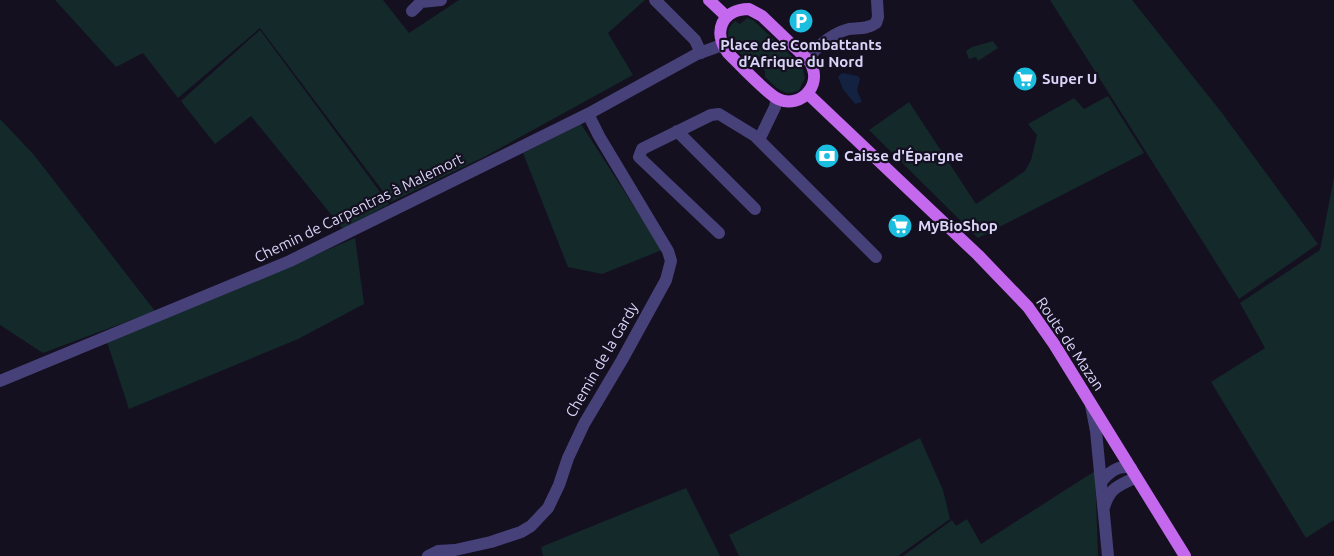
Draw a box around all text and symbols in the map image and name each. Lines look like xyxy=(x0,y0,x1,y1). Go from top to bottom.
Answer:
parking icon: Place des Combattants d’Afrique du Nord xyxy=(788,8,814,34)
place label: Place des Combattants d’Afrique du Nord xyxy=(720,36,882,70)
supermarket icon: Super U xyxy=(1012,66,1038,92)
place label: Super U xyxy=(1042,70,1097,87)
bank icon: Caisse d'Épargne xyxy=(814,143,840,169)
place label: Caisse d'Épargne xyxy=(844,147,963,164)
street label: Chemin de Carpentras à Malemort xyxy=(252,149,466,266)
supermarket icon: MyBioShop xyxy=(887,213,913,239)
place label: MyBioShop xyxy=(918,217,998,234)
street label: Route de Mazan xyxy=(1033,294,1108,394)
street label: Chemin de la Gardy xyxy=(562,299,641,420)

